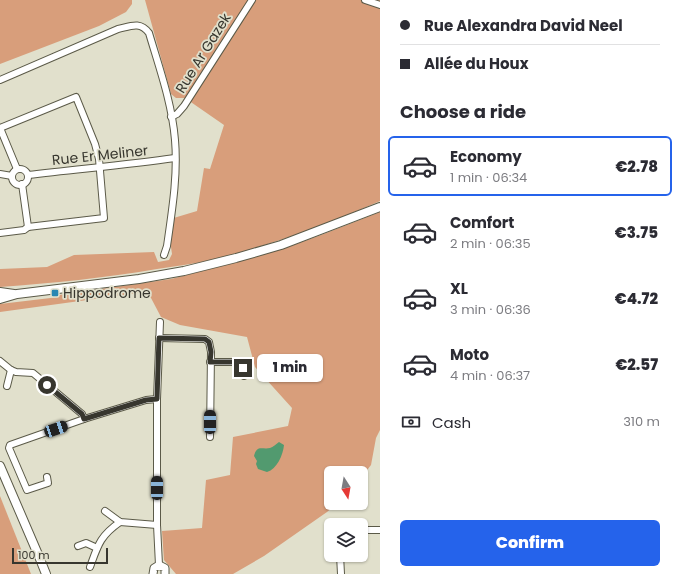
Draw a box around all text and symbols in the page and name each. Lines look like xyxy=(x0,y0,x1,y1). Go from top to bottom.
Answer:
street label: Rue Ar Gazek xyxy=(170,8,236,97)
text: Rue Alexandra David Neel xyxy=(424,15,623,36)
text: Allée du Houx xyxy=(424,53,529,74)
text: Choose a ride xyxy=(400,99,526,124)
street label: Rue Er Meliner xyxy=(51,140,149,170)
text: Economy xyxy=(450,146,522,167)
icon: car xyxy=(402,148,438,184)
text: €2.78 xyxy=(615,156,658,177)
text: 1 min · 06:34 xyxy=(450,168,527,187)
text: Comfort xyxy=(450,212,514,233)
icon: car xyxy=(402,214,438,250)
text: €3.75 xyxy=(615,222,658,243)
text: 2 min · 06:35 xyxy=(450,234,531,253)
text: XL xyxy=(450,278,468,299)
icon: car xyxy=(402,280,438,316)
place label: Hippodrome xyxy=(63,283,151,303)
marker: Hippodrome xyxy=(50,288,60,298)
text: €4.72 xyxy=(615,288,658,309)
text: 3 min · 06:36 xyxy=(450,300,531,319)
text: Moto xyxy=(450,344,489,365)
icon: car xyxy=(402,346,438,382)
callout: 1 min xyxy=(257,354,323,382)
text: €2.57 xyxy=(615,354,658,375)
text: 1 min xyxy=(273,358,307,377)
route end xyxy=(234,359,252,377)
text: 4 min · 06:37 xyxy=(450,366,530,385)
route start xyxy=(38,376,56,394)
car xyxy=(204,410,216,434)
icon: cash xyxy=(400,411,422,433)
text: Cash xyxy=(432,412,471,433)
text: 310 m xyxy=(623,412,660,431)
car xyxy=(43,419,69,439)
north arrow xyxy=(324,466,368,510)
map controls xyxy=(324,466,368,562)
car xyxy=(151,476,163,500)
button: layers xyxy=(324,518,368,562)
button: Confirm xyxy=(400,520,660,566)
scale bar xyxy=(12,546,108,565)
text: 100 m xyxy=(18,547,50,563)

